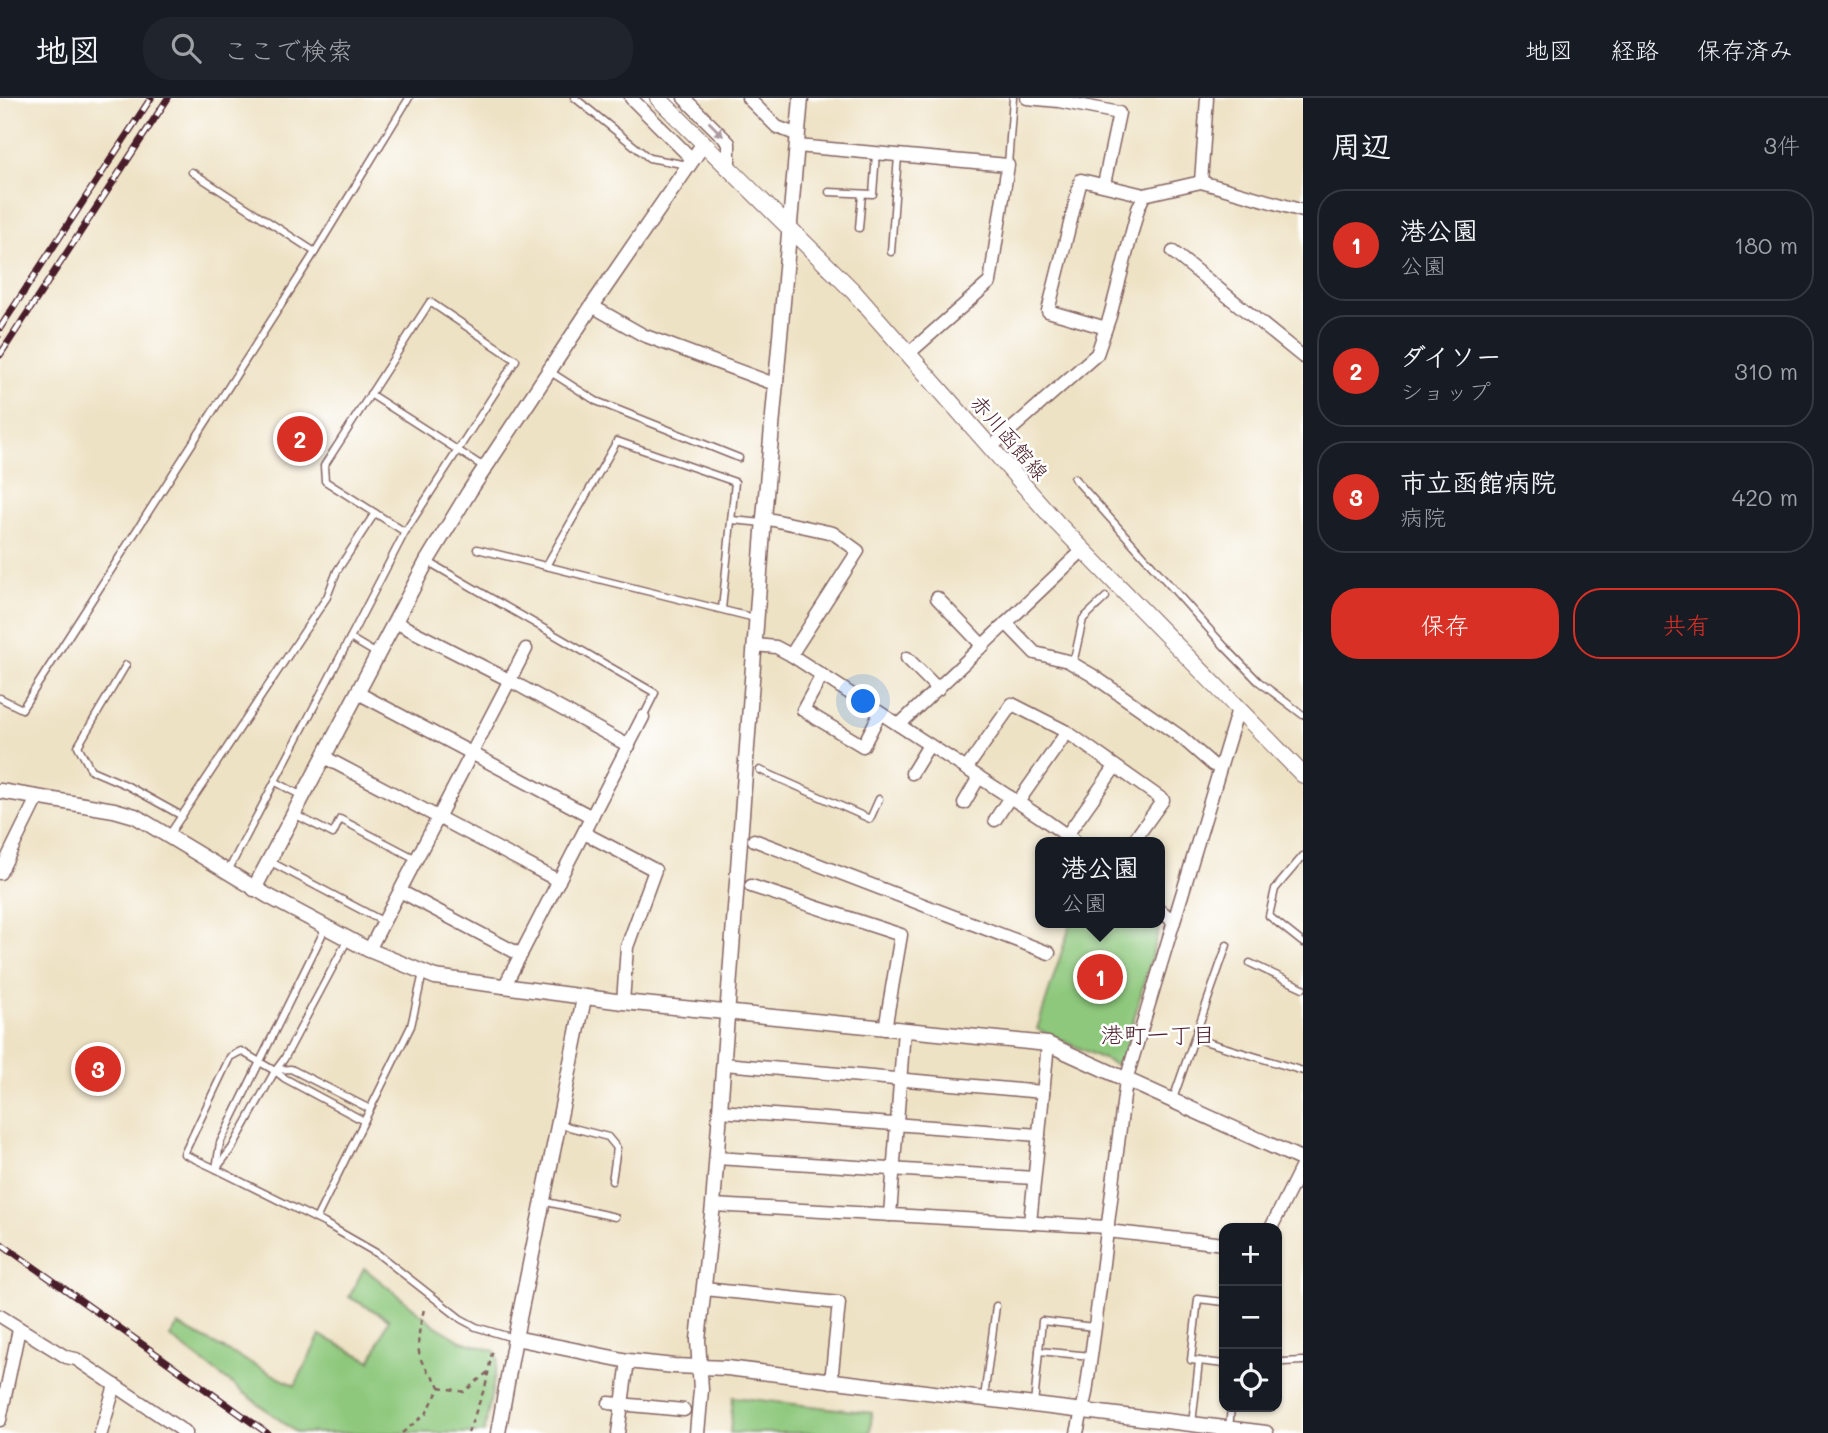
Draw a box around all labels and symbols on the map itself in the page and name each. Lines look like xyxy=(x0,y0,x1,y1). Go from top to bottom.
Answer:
one-way arrow xyxy=(707,121,724,138)
street label: 赤川函館線 xyxy=(966,389,1055,485)
pin: 2 xyxy=(277,413,323,465)
your location xyxy=(846,684,880,718)
pin: 1 xyxy=(1077,951,1123,1003)
district label: 港町一丁目 xyxy=(1101,1019,1216,1049)
pin: 3 xyxy=(75,1043,121,1095)

